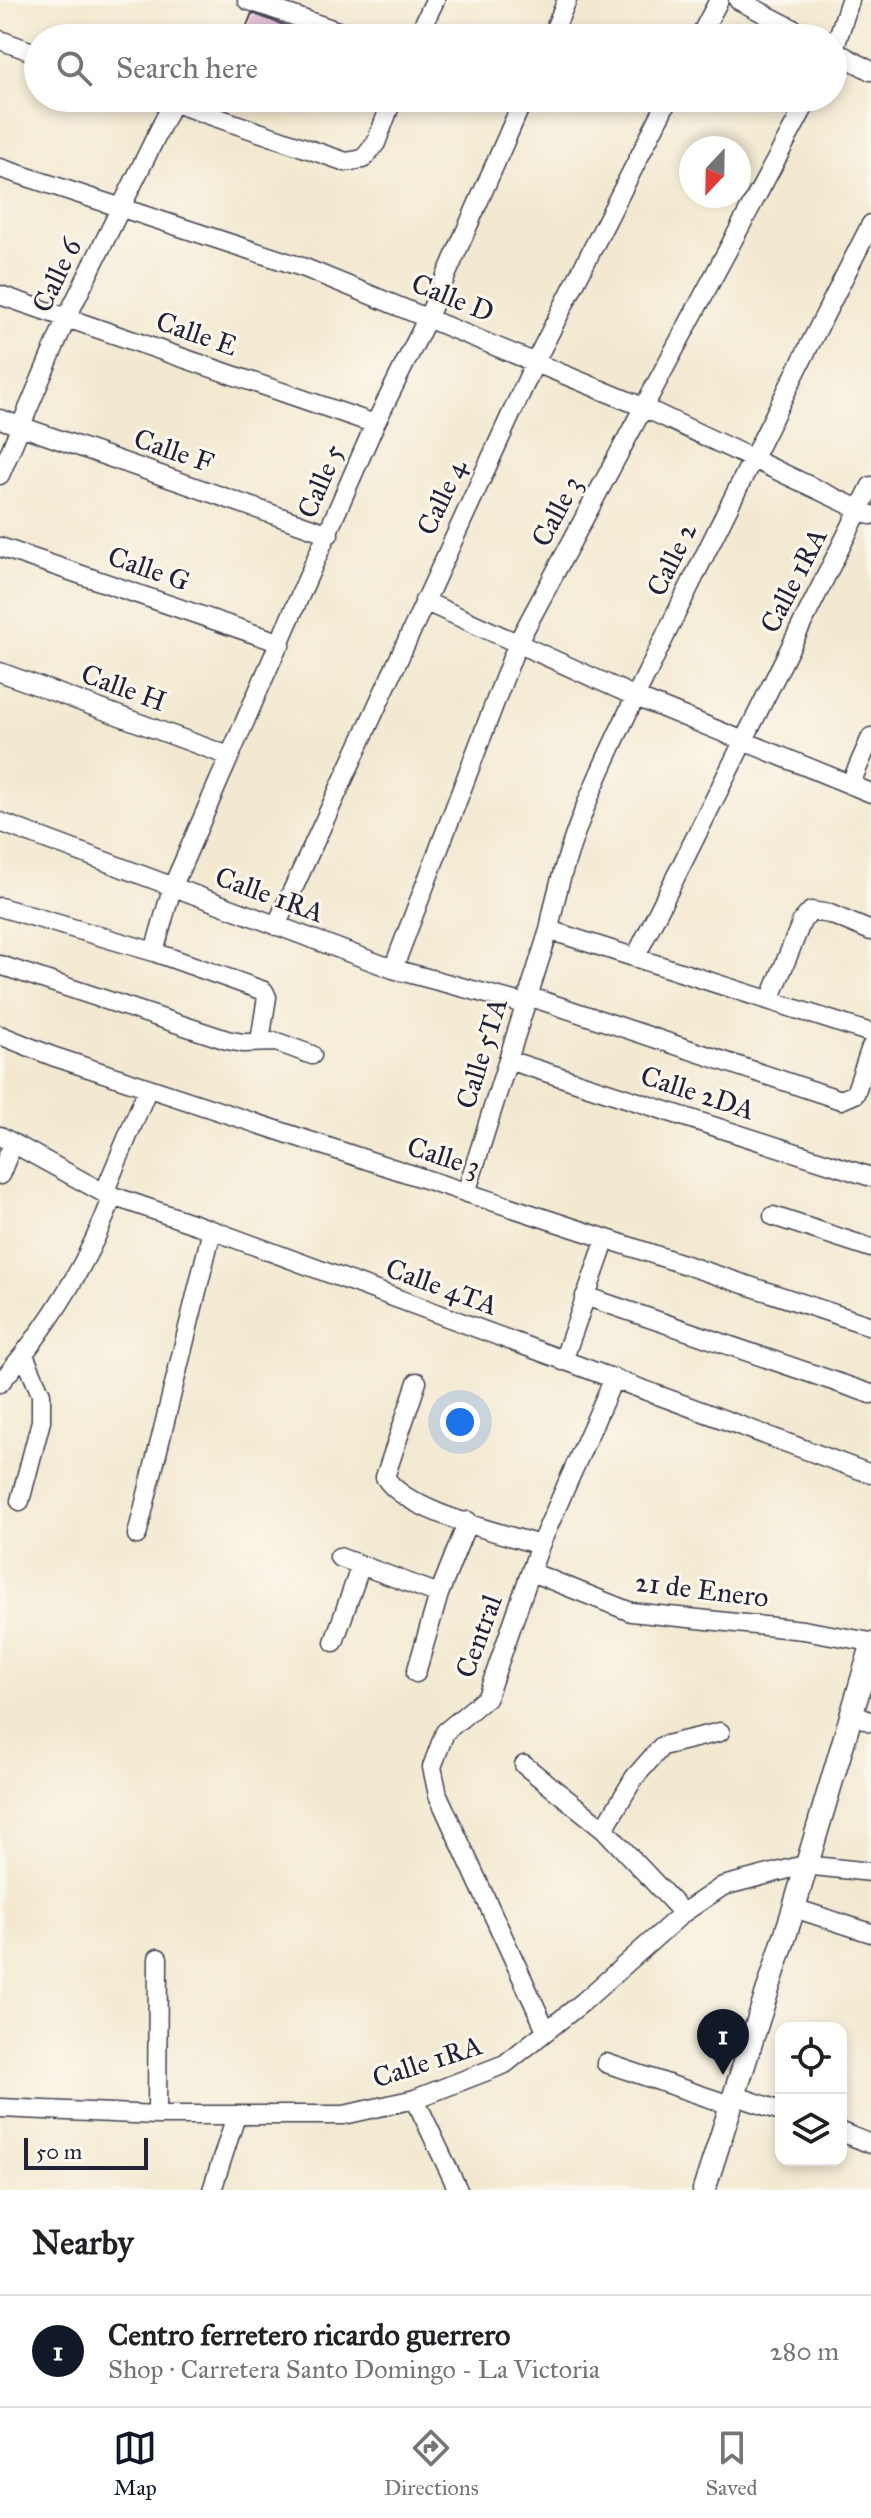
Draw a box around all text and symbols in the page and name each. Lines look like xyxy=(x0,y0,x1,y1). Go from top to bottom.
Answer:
search box xyxy=(24,24,847,112)
icon: search xyxy=(52,46,96,90)
text: Search here xyxy=(116,50,258,86)
north arrow xyxy=(679,136,751,208)
street label: Calle 6 xyxy=(24,231,89,318)
street label: Calle D xyxy=(407,265,499,330)
street label: Calle E xyxy=(152,303,242,364)
street label: Calle F xyxy=(129,421,218,480)
street label: Calle 5 xyxy=(289,439,352,523)
street label: Calle 4 xyxy=(409,453,475,541)
street label: Calle 3 xyxy=(523,470,589,552)
street label: Calle 2 xyxy=(639,517,704,602)
street label: Calle 1RA xyxy=(752,522,835,639)
street label: Calle G xyxy=(103,538,194,599)
street label: Calle H xyxy=(77,656,171,719)
street label: Calle 1RA xyxy=(211,859,329,930)
street label: Calle 5TA xyxy=(448,993,515,1113)
street label: Calle 2DA xyxy=(636,1058,759,1127)
street label: Calle 3 xyxy=(403,1128,485,1185)
street label: Calle 4TA xyxy=(381,1250,503,1323)
your location xyxy=(440,1402,480,1442)
street label: 21 de Enero xyxy=(633,1564,771,1615)
street label: Central xyxy=(447,1590,510,1682)
pin: 1 xyxy=(697,2009,749,2075)
map controls xyxy=(775,2022,847,2166)
button: locate xyxy=(775,2022,847,2094)
street label: Calle 1RA xyxy=(368,2027,487,2096)
button: layers xyxy=(775,2094,847,2166)
scale bar xyxy=(24,2134,148,2170)
text: 50 m xyxy=(36,2138,82,2165)
text: Nearby xyxy=(32,2222,134,2263)
text: Centro ferretero ricardo guerrero xyxy=(108,2317,510,2353)
text: 1 xyxy=(53,2335,63,2367)
text: 280 m xyxy=(770,2335,839,2367)
text: Shop · Carretera Santo Domingo - La Victoria xyxy=(108,2353,600,2385)
tab: Map xyxy=(113,2426,157,2501)
tab: Directions xyxy=(384,2426,479,2501)
tab: Saved xyxy=(705,2426,758,2501)

